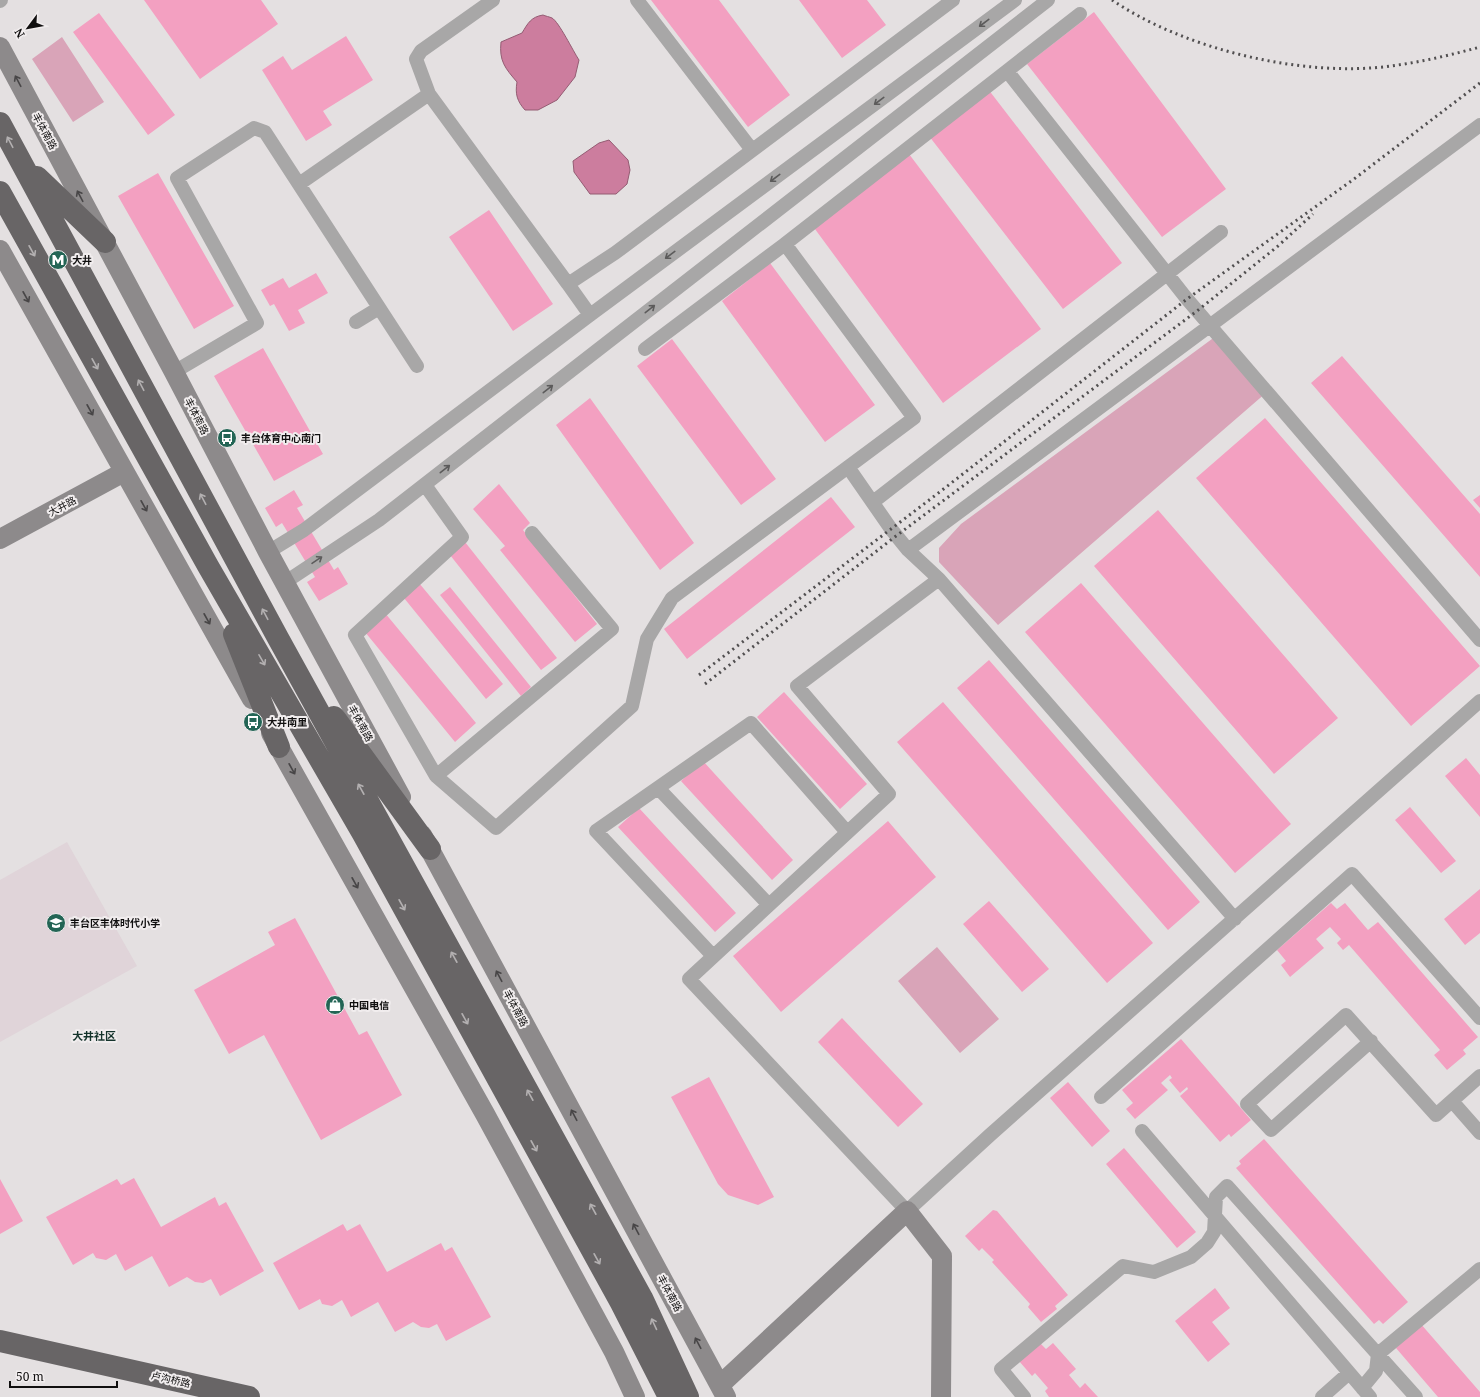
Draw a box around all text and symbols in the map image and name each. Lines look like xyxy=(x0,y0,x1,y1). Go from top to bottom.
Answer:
north arrow xyxy=(8,8,48,48)
one-way arrow xyxy=(979,19,990,27)
text: N xyxy=(10,26,28,41)
one-way arrow xyxy=(14,75,21,87)
one-way arrow xyxy=(874,96,885,105)
street label: 丰体南路 xyxy=(29,110,61,152)
one-way arrow xyxy=(6,136,14,148)
one-way arrow xyxy=(770,174,781,182)
one-way arrow xyxy=(75,190,83,202)
one-way arrow xyxy=(28,245,36,257)
metro station icon: 大井 xyxy=(47,249,69,271)
one-way arrow xyxy=(665,251,676,259)
place label: 大井 xyxy=(72,253,92,267)
one-way arrow xyxy=(22,291,30,303)
one-way arrow xyxy=(645,305,656,313)
one-way arrow xyxy=(92,358,100,370)
one-way arrow xyxy=(137,379,144,391)
one-way arrow xyxy=(542,385,553,393)
street label: 丰体南路 xyxy=(182,395,212,437)
one-way arrow xyxy=(86,404,94,416)
bus stop icon: 丰台体育中心南门 xyxy=(216,427,238,449)
place label: 丰台体育中心南门 xyxy=(241,431,321,445)
one-way arrow xyxy=(439,464,450,473)
street label: 大井路 xyxy=(45,493,79,519)
one-way arrow xyxy=(199,494,206,506)
one-way arrow xyxy=(140,500,148,512)
one-way arrow xyxy=(311,556,322,565)
one-way arrow xyxy=(260,608,268,620)
one-way arrow xyxy=(204,613,212,625)
one-way arrow xyxy=(259,654,267,666)
street label: 丰体南路 xyxy=(345,702,377,744)
bus stop icon: 大井南里 xyxy=(242,711,264,733)
place label: 大井南里 xyxy=(267,715,307,729)
one-way arrow xyxy=(288,763,296,775)
one-way arrow xyxy=(357,783,364,795)
one-way arrow xyxy=(352,877,360,889)
one-way arrow xyxy=(399,899,406,911)
school or university icon: 丰台区丰体时代小学 xyxy=(45,912,67,934)
place label: 丰台区丰体时代小学 xyxy=(70,916,160,930)
one-way arrow xyxy=(449,951,457,963)
one-way arrow xyxy=(494,970,502,982)
street label: 丰体南路 xyxy=(500,987,532,1029)
shop icon: 中国电信 xyxy=(324,994,346,1016)
place label: 中国电信 xyxy=(349,998,389,1012)
one-way arrow xyxy=(461,1013,469,1025)
district label: 大井社区 xyxy=(72,1028,116,1043)
one-way arrow xyxy=(526,1089,533,1101)
one-way arrow xyxy=(570,1109,577,1121)
one-way arrow xyxy=(531,1139,538,1151)
one-way arrow xyxy=(588,1203,596,1215)
one-way arrow xyxy=(631,1223,639,1235)
one-way arrow xyxy=(593,1253,601,1265)
street label: 丰体南路 xyxy=(654,1272,686,1314)
one-way arrow xyxy=(650,1318,657,1330)
one-way arrow xyxy=(693,1337,701,1349)
scale bar xyxy=(10,1363,117,1389)
text: 50 m xyxy=(16,1368,44,1385)
street label: 卢沟桥路 xyxy=(150,1368,192,1390)

